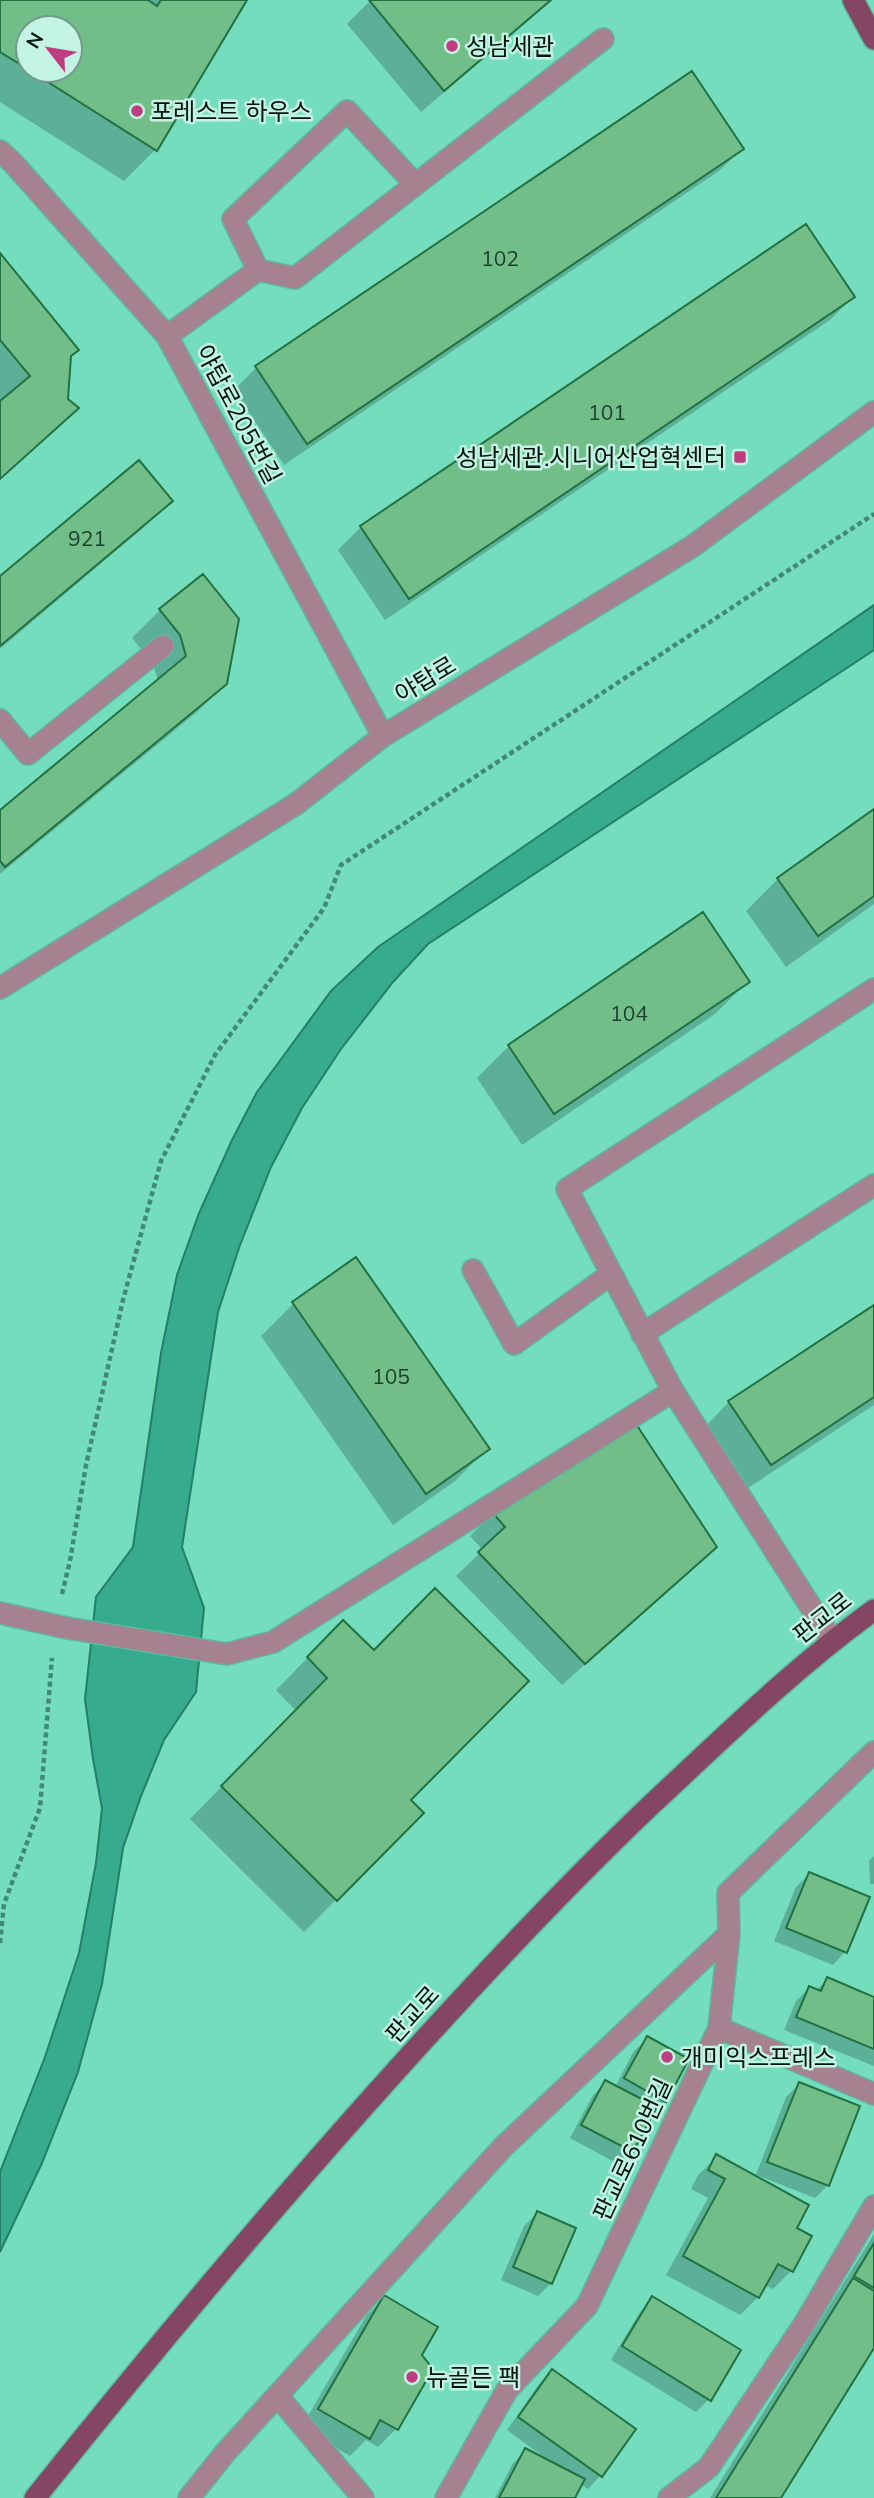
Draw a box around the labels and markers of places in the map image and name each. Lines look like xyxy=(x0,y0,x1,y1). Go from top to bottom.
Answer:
place label: 성남세관 xyxy=(466,31,554,61)
marker: 성남세관 xyxy=(444,38,460,54)
place label: 포레스트 하우스 xyxy=(151,96,312,126)
marker: 포레스트 하우스 xyxy=(129,103,145,119)
place label: 성남세관.시니어산업혁센터 xyxy=(456,442,726,472)
marker: 성남세관.시니어산업혁센터 xyxy=(732,449,748,465)
place label: 개미익스프레스 xyxy=(681,2042,836,2072)
marker: 개미익스프레스 xyxy=(659,2049,675,2065)
place label: 뉴골든 팩 xyxy=(426,2362,521,2392)
marker: 뉴골든 팩 xyxy=(404,2369,420,2385)

